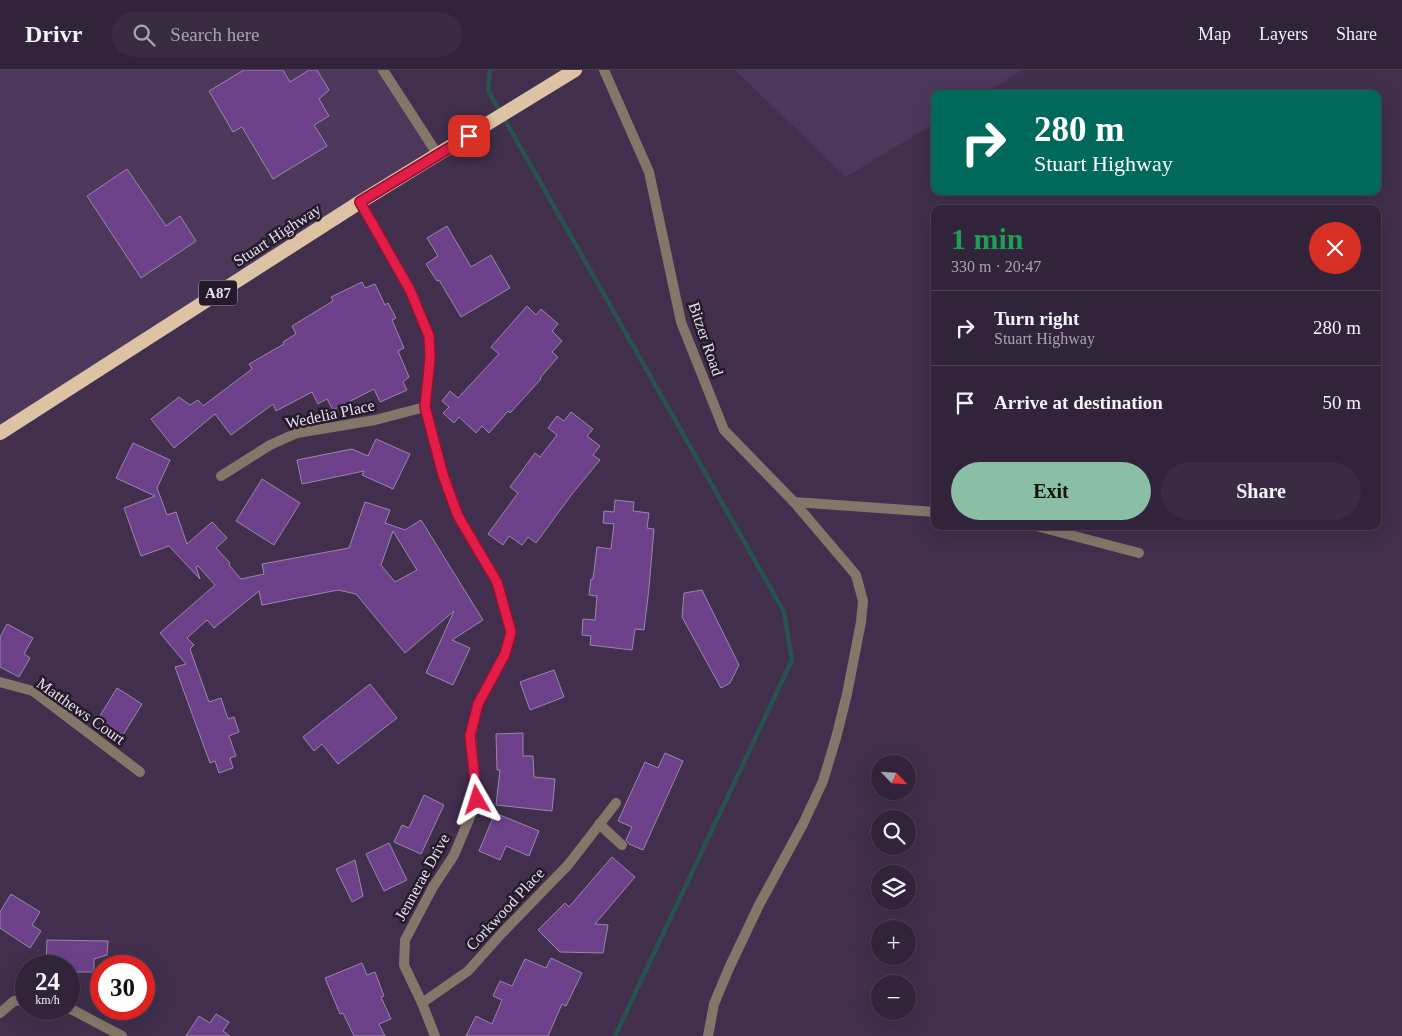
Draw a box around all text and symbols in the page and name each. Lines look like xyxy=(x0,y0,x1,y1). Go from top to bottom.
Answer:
search box xyxy=(112,12,462,57)
text: Drivr xyxy=(25,21,82,47)
icon: search xyxy=(130,21,158,49)
text: Search here xyxy=(170,24,259,45)
text: Map xyxy=(1198,24,1231,44)
text: Layers xyxy=(1259,24,1308,44)
text: Share xyxy=(1336,24,1377,44)
icon: right xyxy=(951,110,1016,175)
text: 280 m xyxy=(1034,110,1124,149)
pin xyxy=(448,115,490,157)
icon: arrive xyxy=(455,122,483,150)
text: Stuart Highway xyxy=(1034,151,1173,176)
street label: Stuart Highway xyxy=(230,200,324,270)
text: 1 min xyxy=(951,222,1024,255)
button: close xyxy=(1309,222,1361,274)
text: 330 m · 20:47 xyxy=(951,258,1041,275)
road number: A87 xyxy=(199,280,237,306)
street label: Bitzer Road xyxy=(685,300,727,378)
text: Turn right xyxy=(994,308,1079,329)
icon: right xyxy=(951,314,979,342)
text: 280 m xyxy=(1313,317,1361,338)
text: Stuart Highway xyxy=(994,330,1095,347)
icon: arrive xyxy=(951,389,979,417)
text: Arrive at destination xyxy=(994,392,1163,413)
text: 50 m xyxy=(1322,392,1361,413)
street label: Wedelia Place xyxy=(284,396,376,432)
button: Exit xyxy=(951,462,1151,520)
button: Share xyxy=(1161,462,1361,520)
street label: Matthews Court xyxy=(34,674,129,748)
north arrow xyxy=(871,755,916,800)
map controls xyxy=(871,755,916,1020)
position arrow xyxy=(450,773,502,825)
button: search xyxy=(871,810,916,855)
street label: Jennerae Drive xyxy=(391,831,453,923)
street label: Corkwood Place xyxy=(463,864,547,954)
button: layers xyxy=(871,865,916,910)
button: + xyxy=(871,920,916,965)
speed limit sign: 30 xyxy=(90,955,155,1020)
text: 24 xyxy=(35,968,60,995)
button: − xyxy=(871,975,916,1020)
text: km/h xyxy=(35,993,60,1007)

